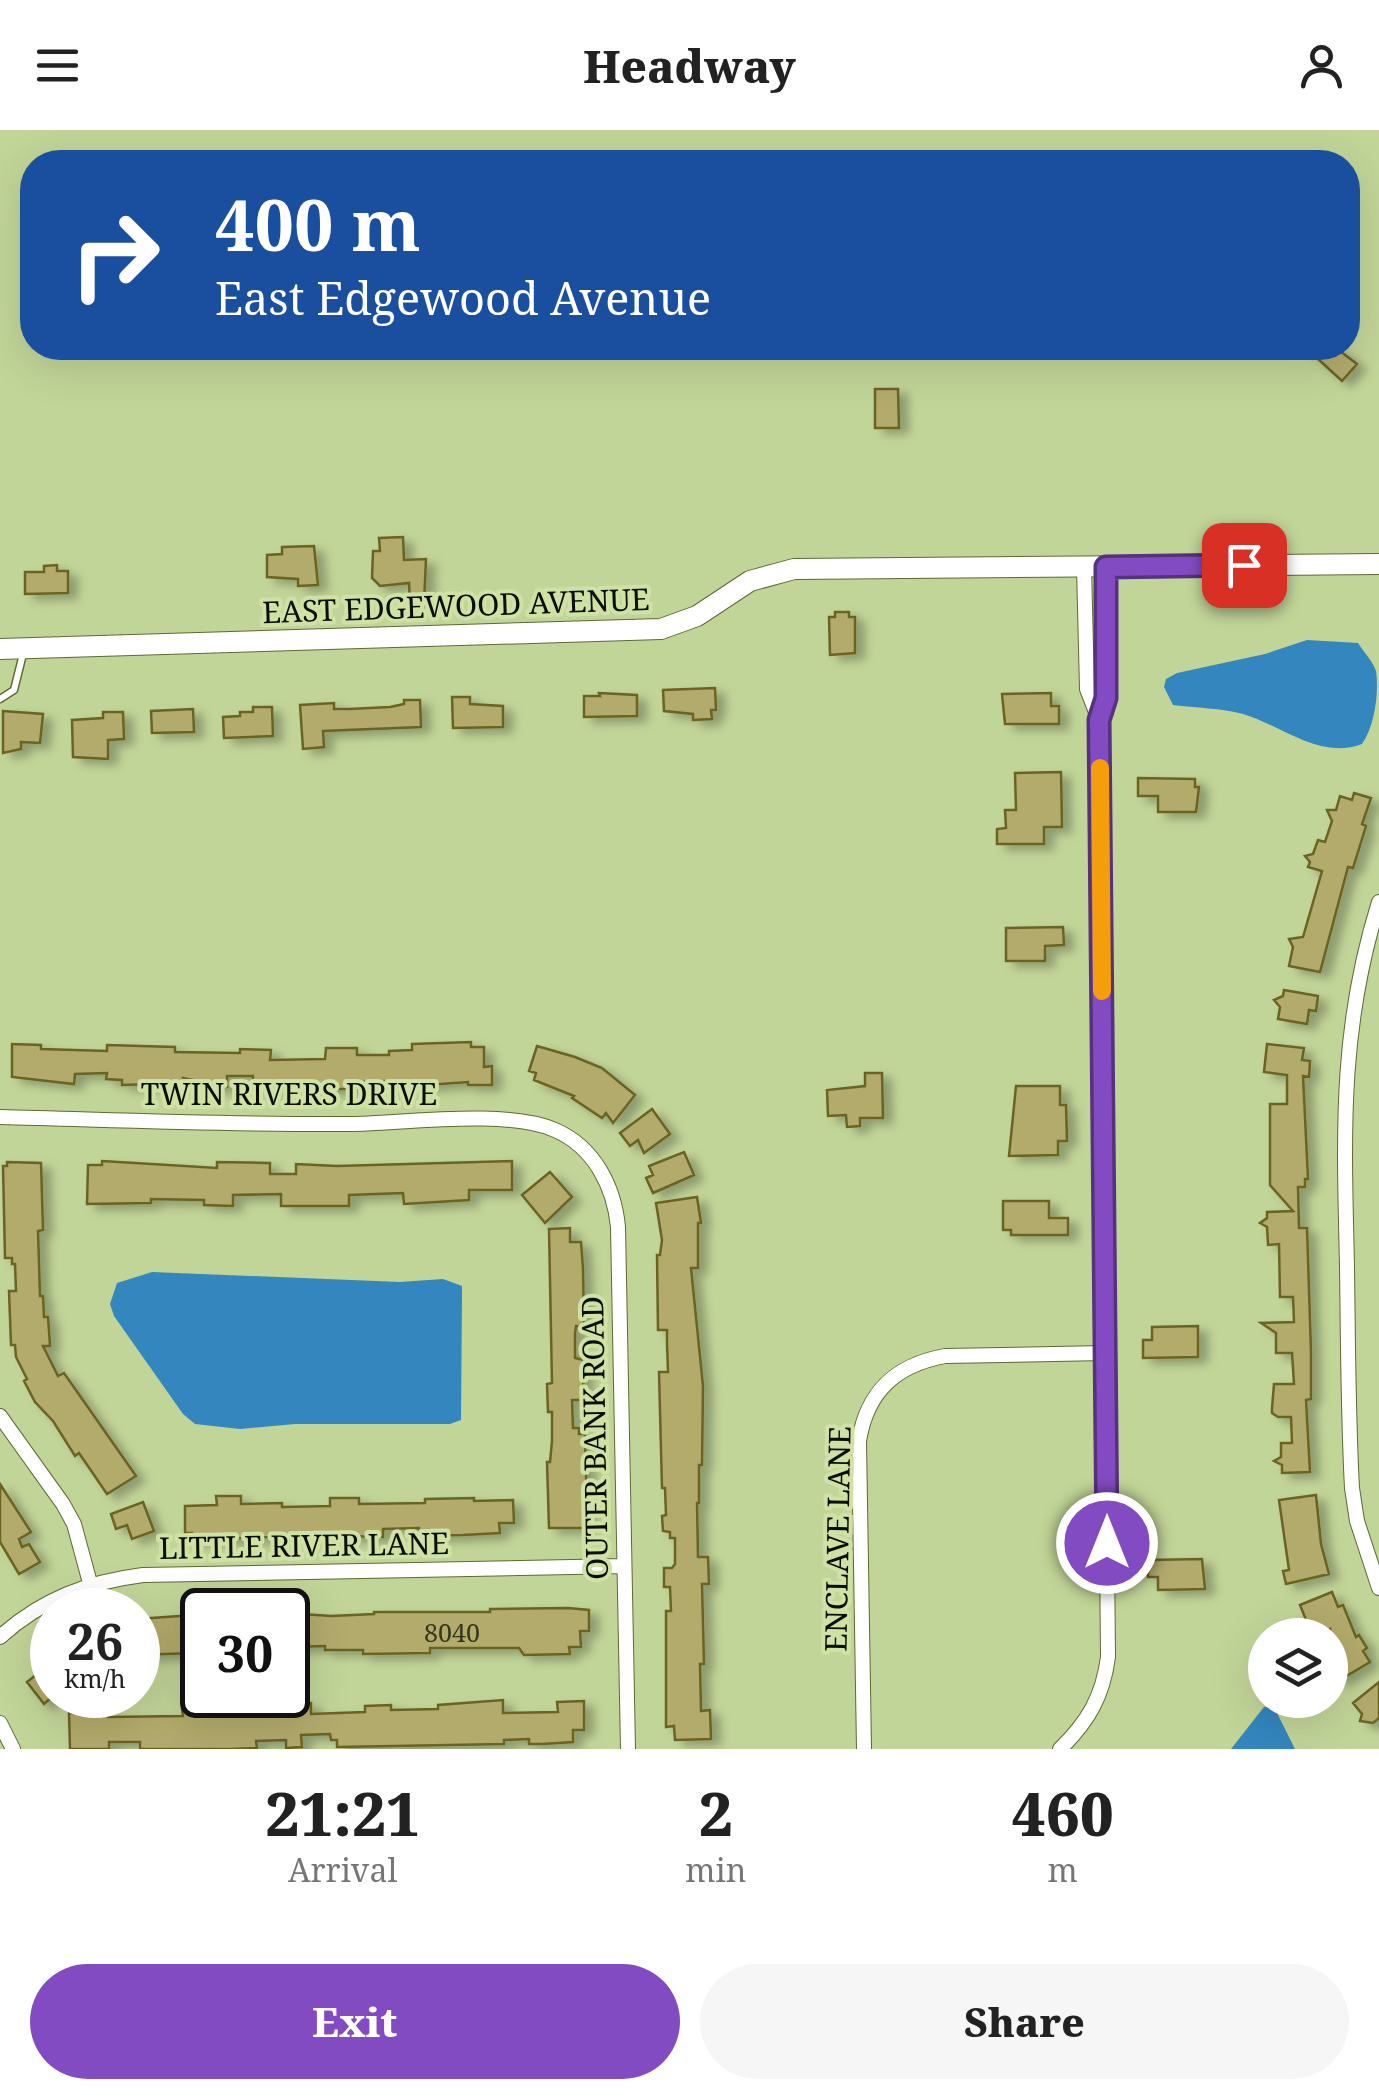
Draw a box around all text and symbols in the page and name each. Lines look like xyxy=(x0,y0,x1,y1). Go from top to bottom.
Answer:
text: Headway xyxy=(583,35,796,96)
icon: menu xyxy=(30,38,85,93)
icon: person xyxy=(1294,38,1349,93)
text: 400 m xyxy=(215,176,421,272)
icon: right xyxy=(50,190,180,320)
text: East Edgewood Avenue xyxy=(215,267,711,328)
pin xyxy=(1202,523,1287,608)
icon: arrive xyxy=(1217,538,1272,593)
street label: EAST EDGEWOOD AVENUE xyxy=(262,578,650,632)
street label: TWIN RIVERS DRIVE xyxy=(141,1073,437,1114)
street label: OUTER BANK ROAD xyxy=(571,1296,617,1580)
street label: ENCLAVE LANE xyxy=(815,1426,859,1652)
position arrow xyxy=(1055,1491,1159,1595)
street label: LITTLE RIVER LANE xyxy=(159,1522,449,1568)
speed limit sign: 30 xyxy=(180,1588,310,1718)
text: 26 xyxy=(67,1607,123,1675)
house number: 8040 xyxy=(424,1615,480,1649)
map controls xyxy=(1248,1618,1348,1718)
button: layers xyxy=(1248,1618,1348,1718)
text: km/h xyxy=(64,1661,126,1695)
text: 21:21 xyxy=(265,1772,420,1854)
text: 2 xyxy=(699,1772,733,1854)
text: 460 xyxy=(1012,1772,1114,1854)
text: Arrival xyxy=(288,1848,397,1891)
text: min xyxy=(685,1848,746,1891)
text: m xyxy=(1048,1848,1078,1891)
button: Exit xyxy=(30,1964,680,2079)
button: Share xyxy=(700,1964,1349,2079)

